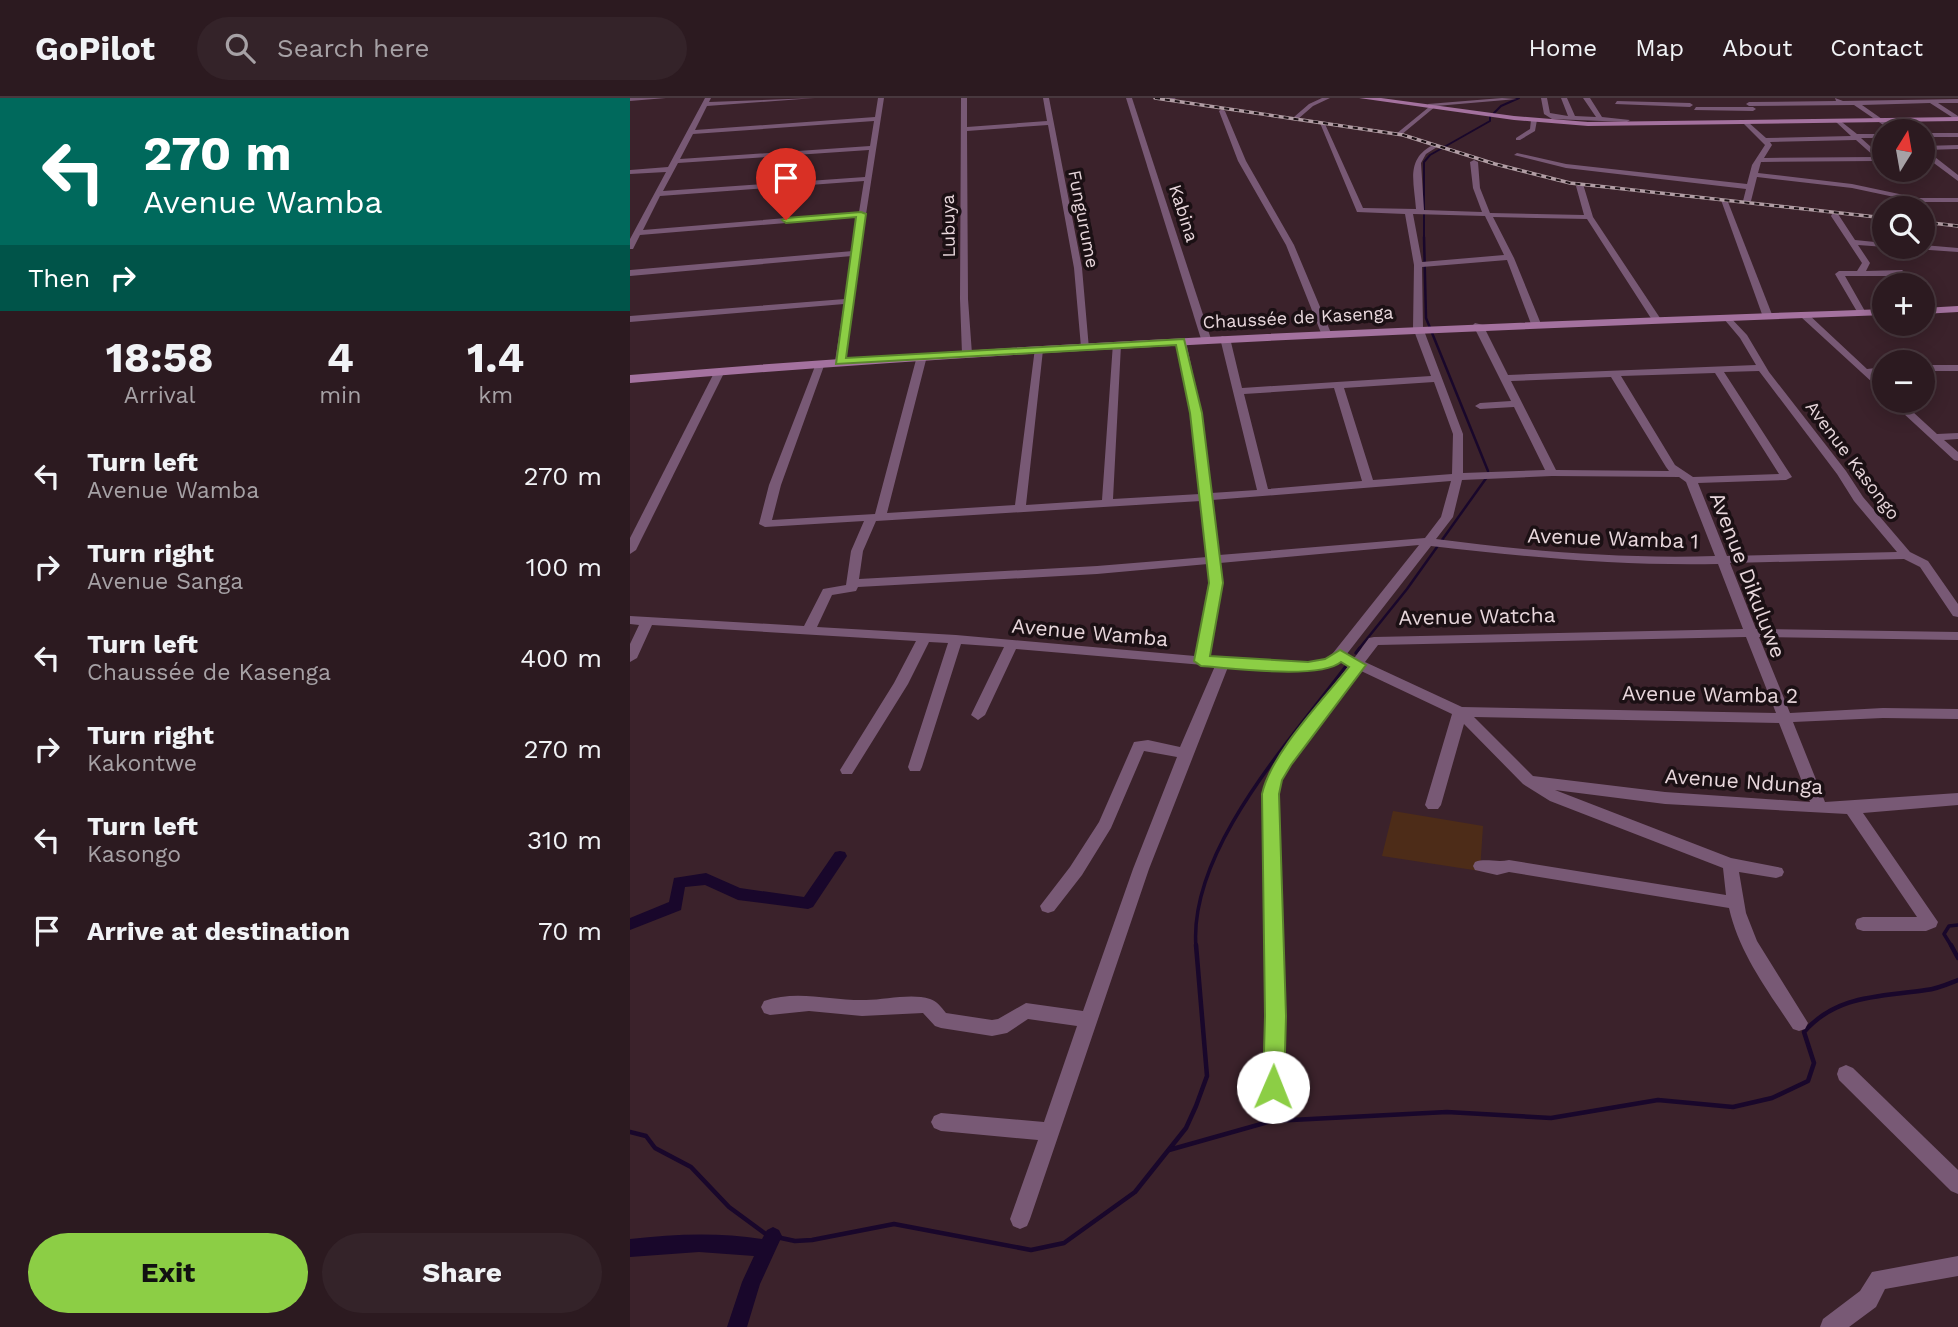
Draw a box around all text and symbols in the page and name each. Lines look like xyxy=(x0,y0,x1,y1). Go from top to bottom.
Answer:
search box xyxy=(197,17,687,80)
text: GoPilot xyxy=(35,29,155,68)
icon: search xyxy=(221,29,259,67)
text: Search here xyxy=(277,33,429,63)
text: Home xyxy=(1529,34,1597,62)
text: Map xyxy=(1635,34,1684,62)
text: About xyxy=(1722,34,1792,62)
text: Contact xyxy=(1830,34,1923,62)
north arrow xyxy=(1872,119,1936,182)
map controls xyxy=(1872,119,1935,413)
text: 270 m xyxy=(143,124,292,182)
icon: left xyxy=(28,126,119,217)
pin xyxy=(756,148,816,220)
icon: arrive xyxy=(767,159,805,197)
street label: Fungurume xyxy=(1064,168,1104,270)
street label: Kabina xyxy=(1165,182,1203,244)
text: Avenue Wamba xyxy=(143,183,383,221)
street label: Lubuya xyxy=(937,194,959,258)
button: search xyxy=(1872,196,1935,259)
icon: right xyxy=(104,259,142,297)
text: Then xyxy=(28,263,90,293)
button: + xyxy=(1872,273,1935,336)
street label: Chaussée de Kasenga xyxy=(1202,302,1394,332)
text: 18:58 xyxy=(106,333,214,382)
text: 4 xyxy=(327,333,354,382)
text: 1.4 xyxy=(467,333,524,382)
button: − xyxy=(1872,350,1935,413)
text: Arrival xyxy=(124,382,196,409)
text: min xyxy=(319,382,361,409)
text: km xyxy=(478,382,513,409)
street label: Avenue Kasongo xyxy=(1801,396,1905,524)
text: Turn left xyxy=(87,447,198,477)
icon: left xyxy=(28,457,66,495)
text: 270 m xyxy=(523,461,602,491)
text: Avenue Wamba xyxy=(87,477,259,504)
street label: Avenue Dikuluwe xyxy=(1705,489,1791,661)
street label: Avenue Wamba 1 xyxy=(1527,523,1699,553)
text: Turn right xyxy=(87,538,214,568)
icon: right xyxy=(28,548,66,586)
text: 100 m xyxy=(526,552,602,582)
text: Avenue Sanga xyxy=(87,568,243,595)
street label: Avenue Watcha xyxy=(1398,602,1556,630)
street label: Avenue Wamba xyxy=(1011,613,1170,651)
text: Turn left xyxy=(87,629,198,659)
icon: left xyxy=(28,639,66,677)
text: 400 m xyxy=(520,643,602,673)
text: Chaussée de Kasenga xyxy=(87,659,331,686)
street label: Avenue Wamba 2 xyxy=(1622,680,1798,708)
text: Turn right xyxy=(87,720,214,750)
icon: right xyxy=(28,730,66,768)
text: 270 m xyxy=(523,734,602,764)
text: Kakontwe xyxy=(87,750,197,777)
street label: Avenue Ndunga xyxy=(1664,763,1824,799)
text: Turn left xyxy=(87,811,198,841)
icon: left xyxy=(28,821,66,859)
text: 310 m xyxy=(527,825,602,855)
text: Kasongo xyxy=(87,841,181,868)
icon: arrive xyxy=(28,912,66,950)
text: Arrive at destination xyxy=(87,916,350,946)
text: 70 m xyxy=(538,916,602,946)
position arrow xyxy=(1236,1050,1310,1124)
button: Exit xyxy=(28,1233,308,1313)
button: Share xyxy=(322,1233,602,1313)

